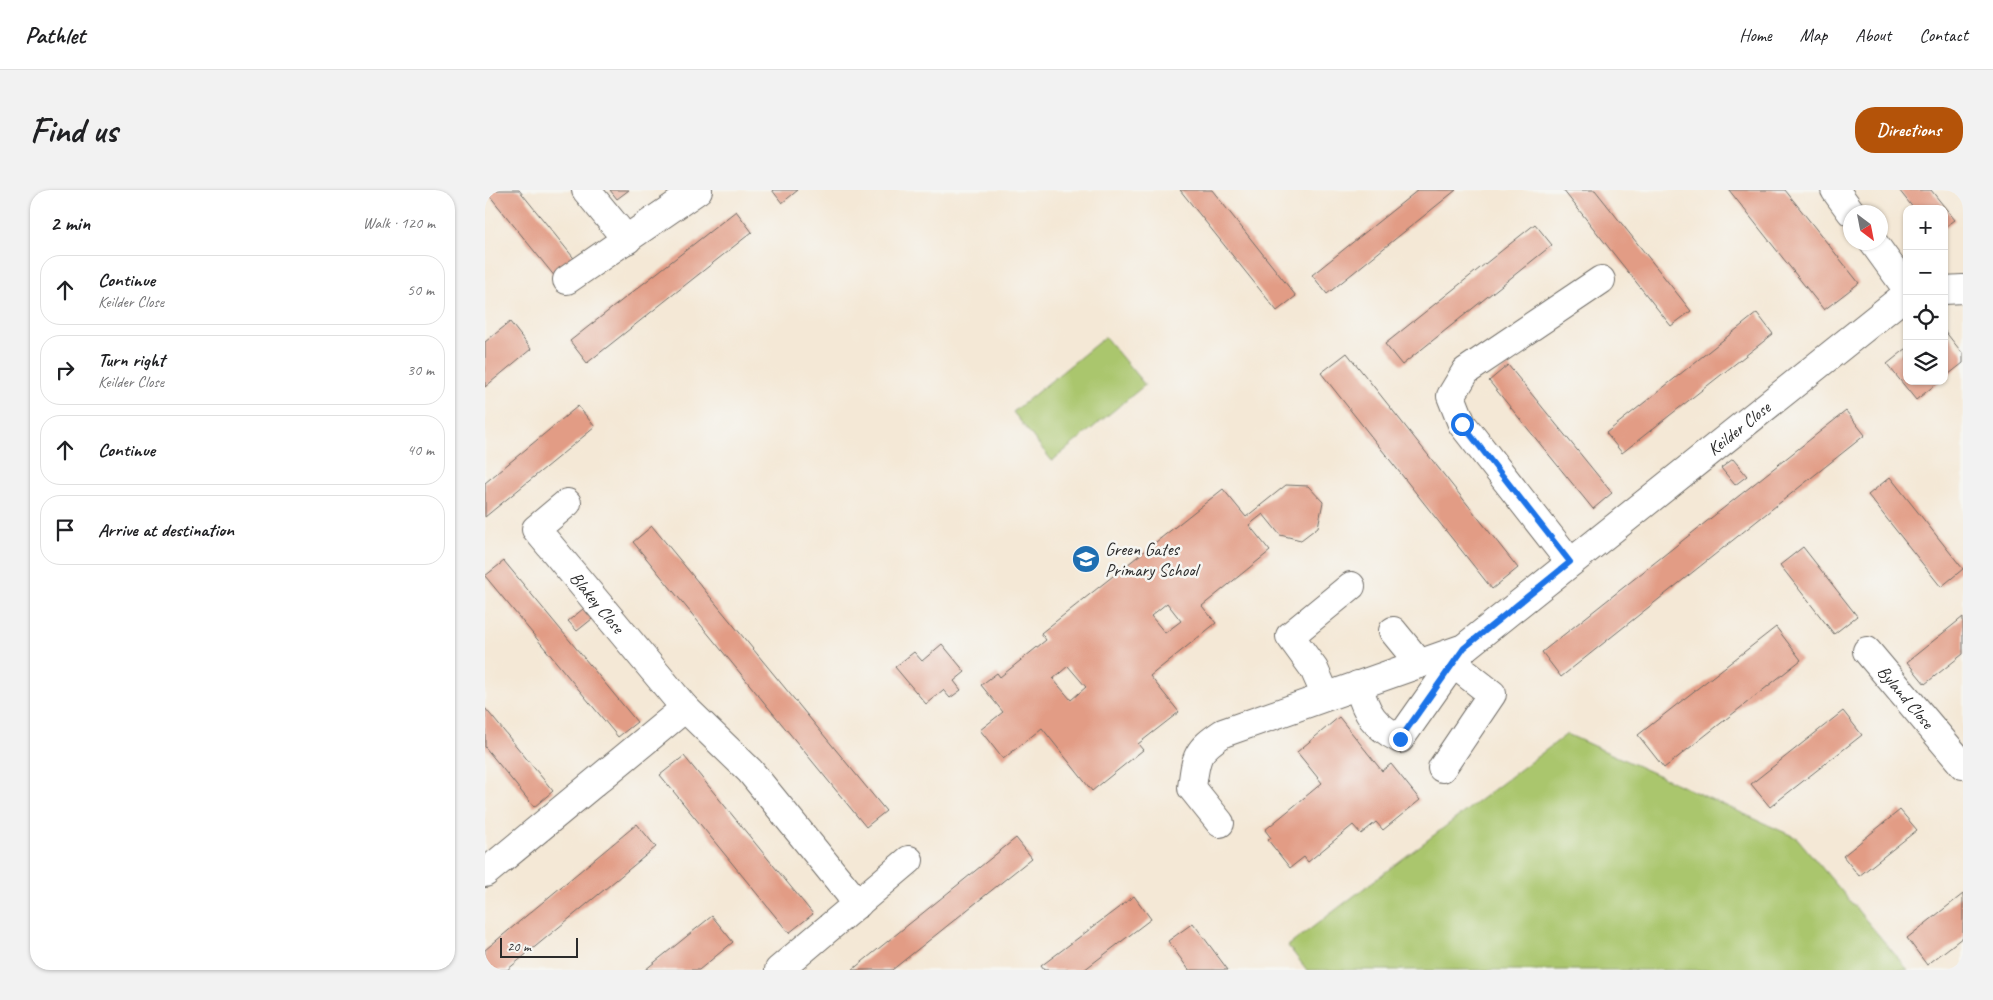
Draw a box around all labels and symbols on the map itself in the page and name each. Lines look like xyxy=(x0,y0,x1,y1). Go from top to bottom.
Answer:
north arrow xyxy=(1843,205,1888,250)
street label: Keilder Close xyxy=(1703,396,1776,460)
route start xyxy=(1451,413,1474,436)
place label: Green Gates Primary School xyxy=(1105,538,1200,581)
school or university icon: Green Gates Primary School xyxy=(1071,544,1101,574)
street label: Blakey Close xyxy=(565,567,630,639)
street label: Byland Close xyxy=(1873,661,1939,734)
route end xyxy=(1389,728,1412,751)
scale bar xyxy=(500,935,577,958)

